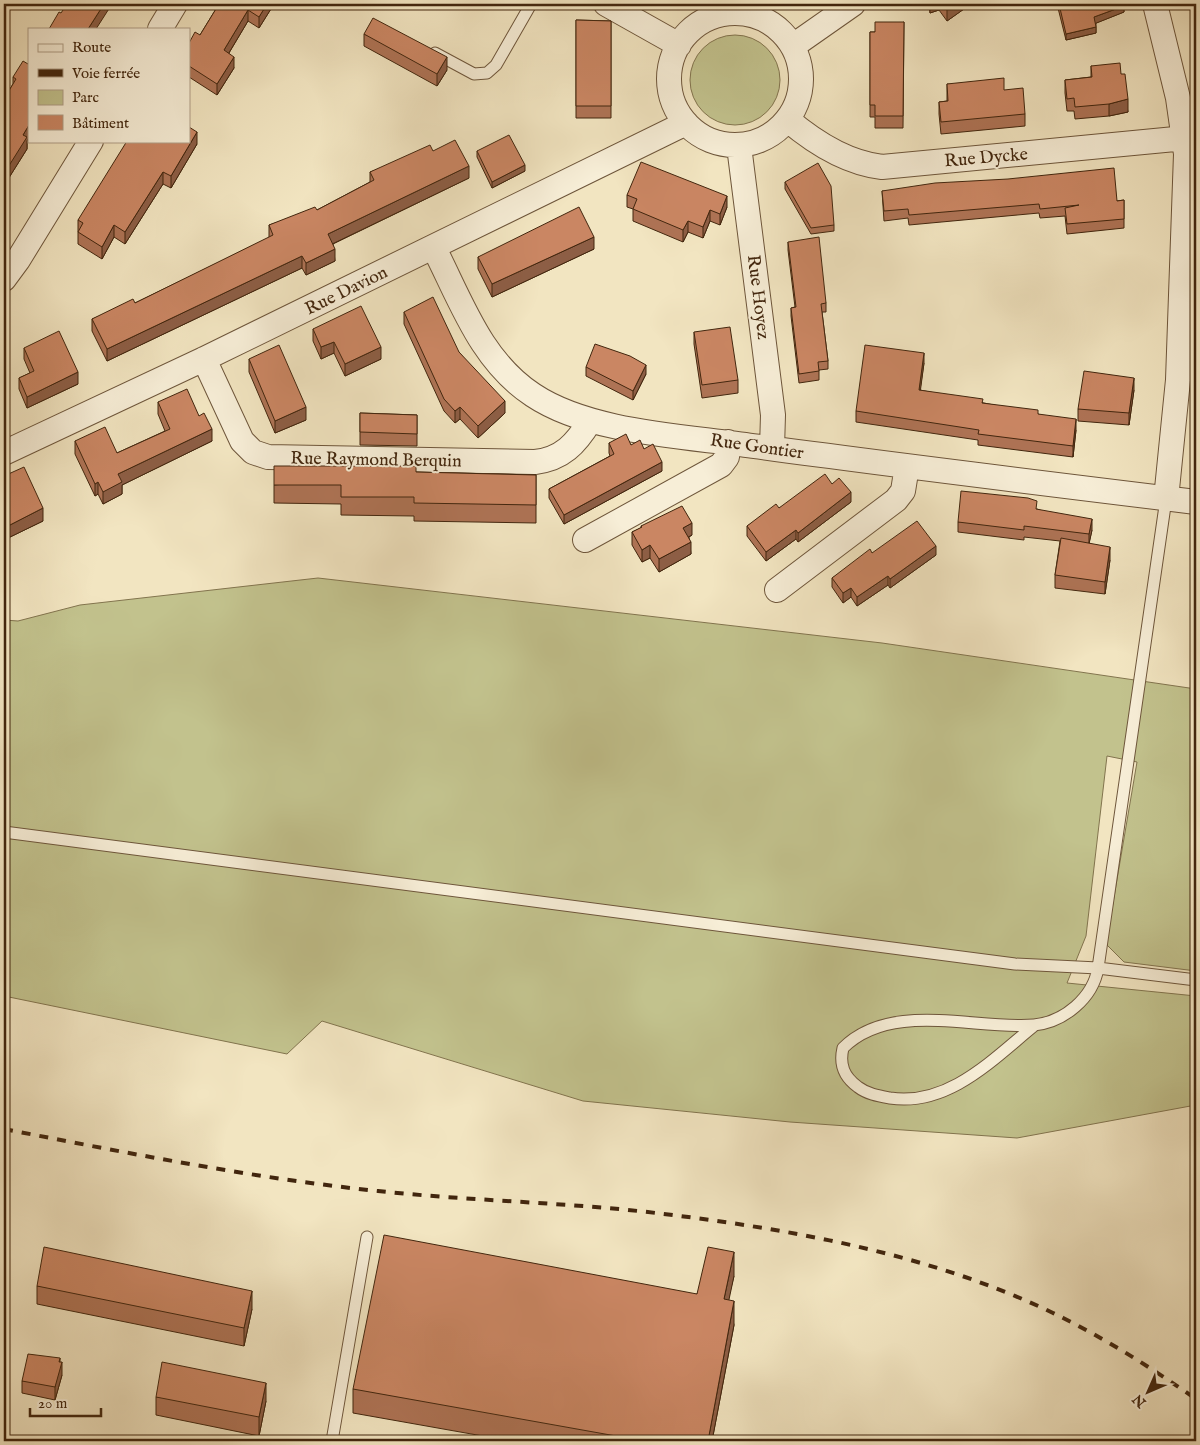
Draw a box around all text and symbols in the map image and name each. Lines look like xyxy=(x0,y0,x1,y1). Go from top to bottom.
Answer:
legend xyxy=(28,28,190,142)
text: Route xyxy=(72,38,111,57)
text: Voie ferrée xyxy=(71,64,140,83)
text: Parc xyxy=(72,88,99,107)
text: Bâtiment xyxy=(72,114,129,133)
street label: Rue Dycke xyxy=(943,143,1029,174)
street label: Rue Hoyez xyxy=(741,254,774,341)
street label: Rue Davion xyxy=(302,261,392,321)
street label: Rue Gontier xyxy=(708,430,806,465)
street label: Rue Raymond Berquin xyxy=(290,448,462,473)
north arrow xyxy=(1122,1368,1172,1418)
scale bar xyxy=(30,1385,101,1417)
text: N xyxy=(1129,1390,1151,1412)
text: 20 m xyxy=(38,1394,68,1413)

